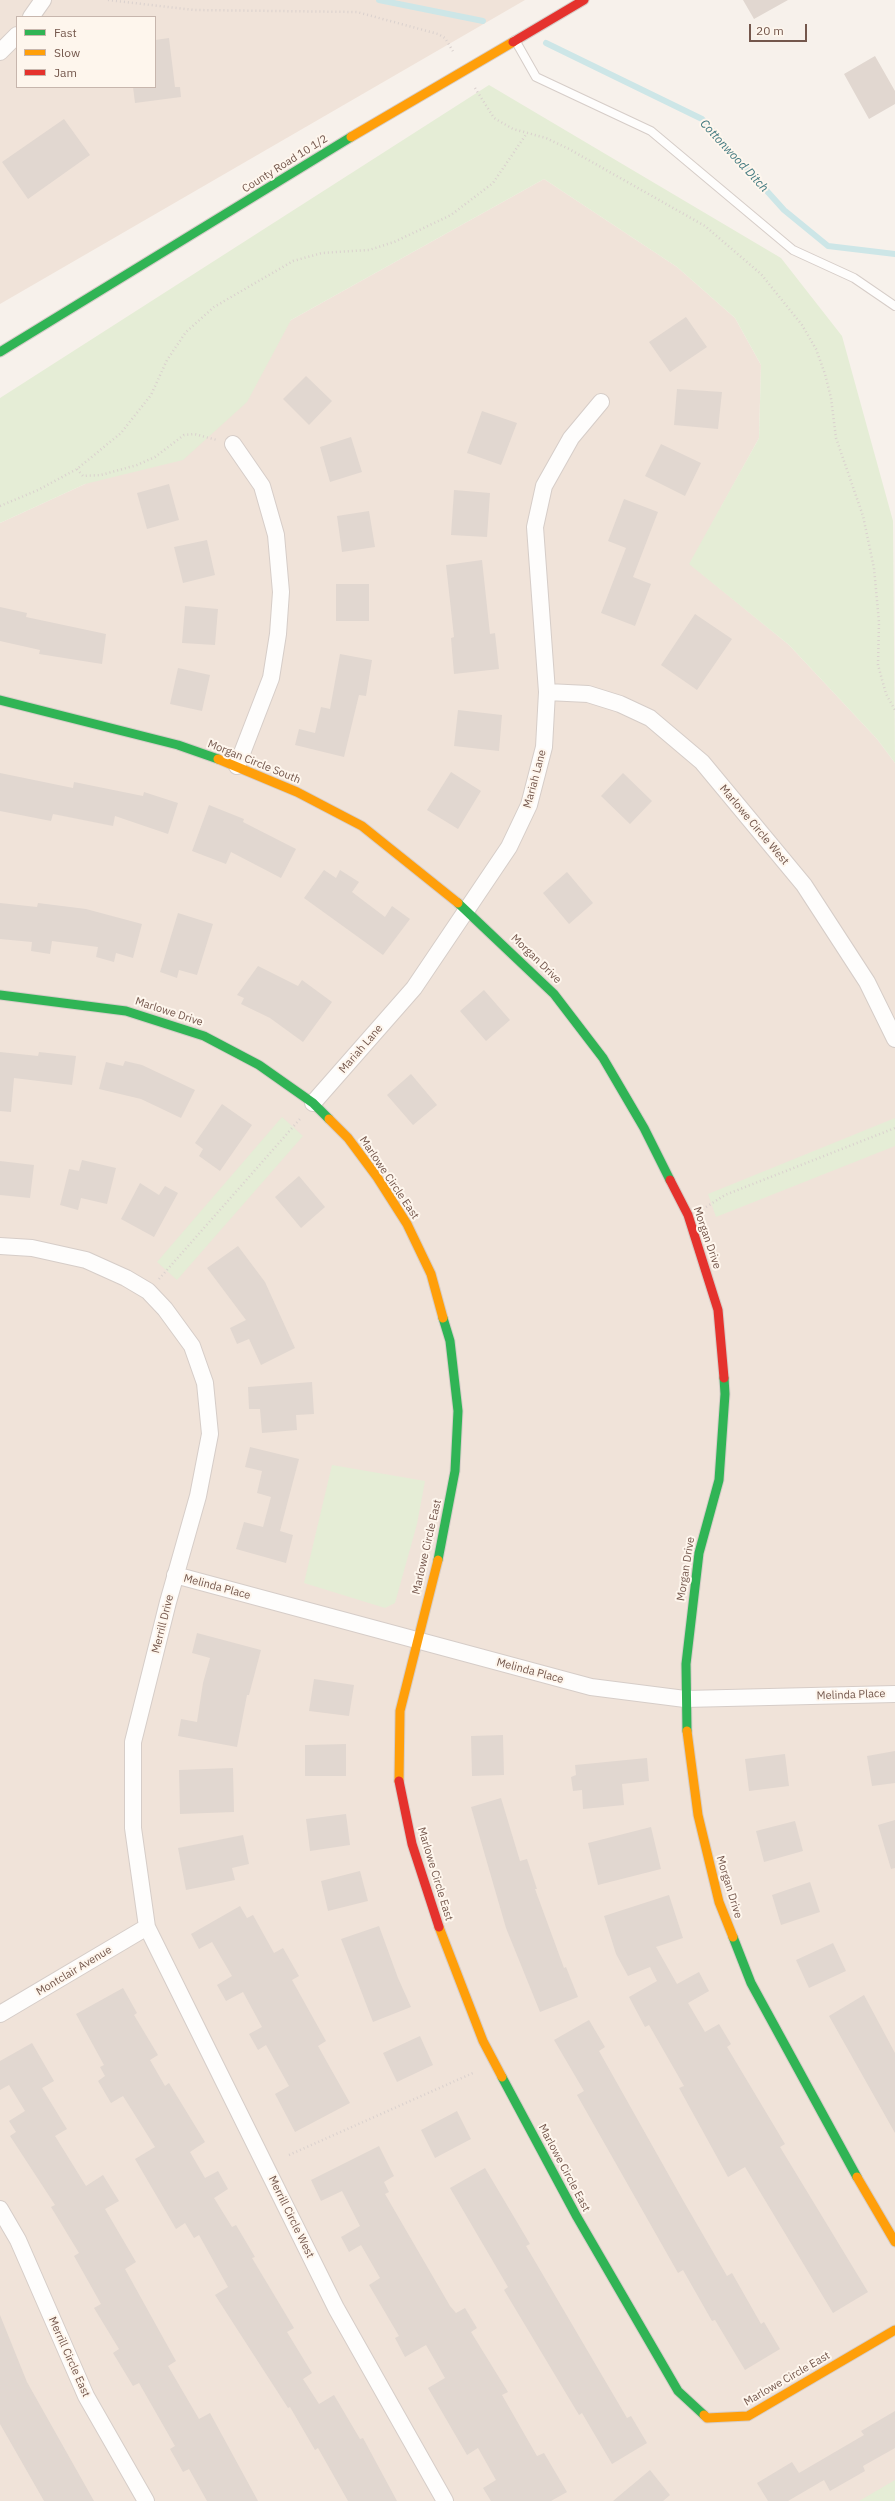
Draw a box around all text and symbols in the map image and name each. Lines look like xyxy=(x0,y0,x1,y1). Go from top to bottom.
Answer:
legend xyxy=(16,16,156,88)
scale bar xyxy=(751,16,809,42)
text: 20 m xyxy=(756,23,784,38)
text: Fast xyxy=(54,25,77,40)
text: Slow xyxy=(54,45,80,60)
text: Jam xyxy=(54,65,77,80)
water label: Cottonwood Ditch xyxy=(697,117,771,195)
street label: County Road 10 1/2 xyxy=(240,132,330,196)
street label: Morgan Circle South xyxy=(206,737,302,787)
street label: Mariah Lane xyxy=(521,748,549,810)
street label: Marlowe Circle West xyxy=(717,782,791,868)
street label: Morgan Drive xyxy=(508,932,564,986)
street label: Marlowe Drive xyxy=(133,995,205,1029)
street label: Mariah Lane xyxy=(336,1022,386,1076)
street label: Marlowe Circle East xyxy=(356,1134,422,1222)
street label: Morgan Drive xyxy=(690,1205,724,1271)
street label: Marlowe Circle East xyxy=(410,1498,444,1596)
street label: Morgan Drive xyxy=(674,1536,698,1602)
street label: Melinda Place xyxy=(182,1572,252,1602)
street label: Merrill Drive xyxy=(149,1593,177,1655)
street label: Melinda Place xyxy=(495,1656,565,1686)
street label: Melinda Place xyxy=(816,1687,886,1703)
street label: Marlowe Circle East xyxy=(414,1826,456,1922)
street label: Morgan Drive xyxy=(713,1854,745,1920)
street label: Montclair Avenue xyxy=(34,1943,114,1999)
street label: Marlowe Circle East xyxy=(535,2122,593,2214)
street label: Merrill Circle West xyxy=(265,2174,317,2260)
street label: Merrill Circle East xyxy=(45,2315,93,2399)
street label: Marlowe Circle East xyxy=(742,2349,832,2409)

